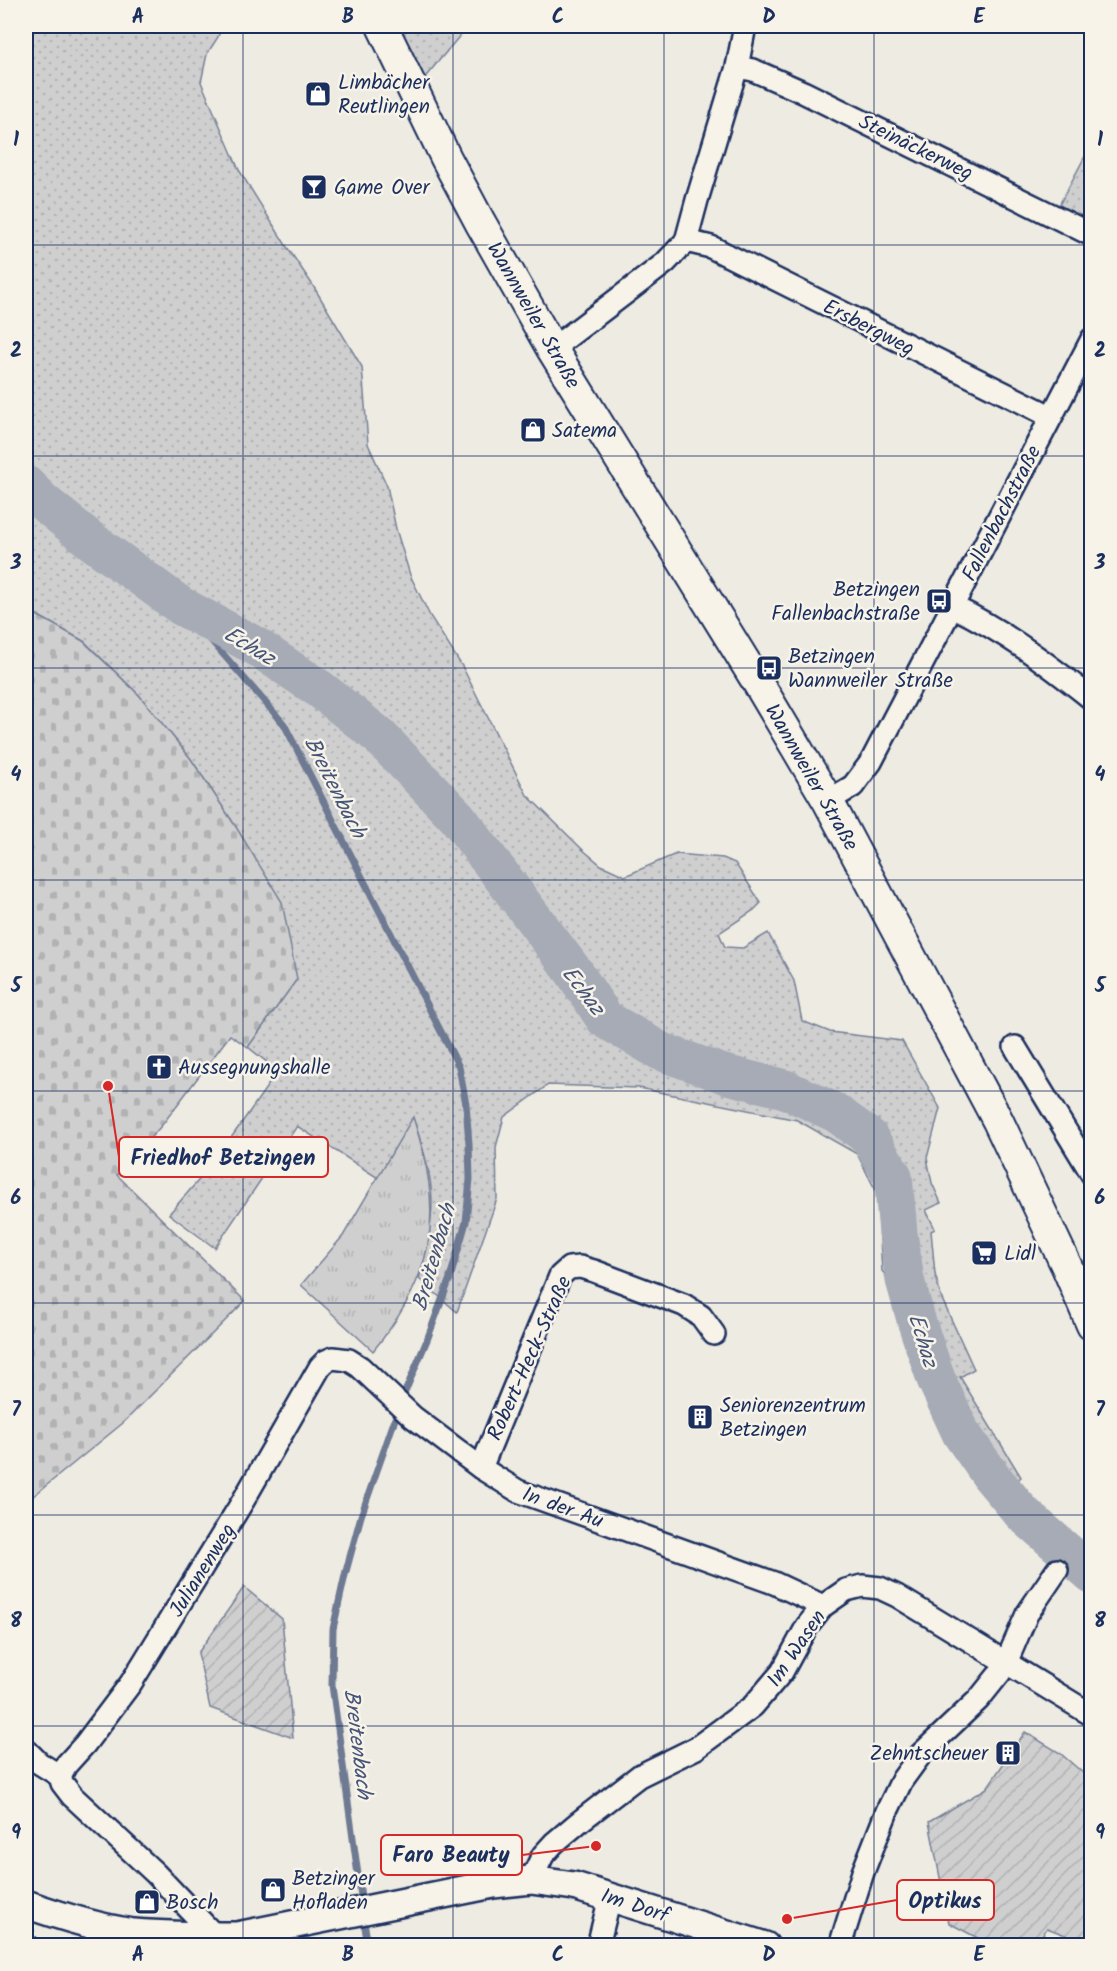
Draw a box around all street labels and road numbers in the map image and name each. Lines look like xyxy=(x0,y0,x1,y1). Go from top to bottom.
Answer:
street label: Steinäckerweg xyxy=(852,106,978,190)
street label: Wannweiler Straße xyxy=(477,236,589,396)
street label: Ersbergweg xyxy=(817,291,920,366)
street label: Fallenbachstraße xyxy=(954,439,1051,587)
street label: Wannweiler Straße xyxy=(755,698,867,858)
street label: Robert-Heck-Straße xyxy=(479,1270,582,1446)
street label: In der Au xyxy=(517,1478,608,1538)
street label: Julianenweg xyxy=(161,1517,245,1624)
street label: Im Wasen xyxy=(759,1603,835,1694)
street label: Im Dorf xyxy=(596,1880,675,1934)

